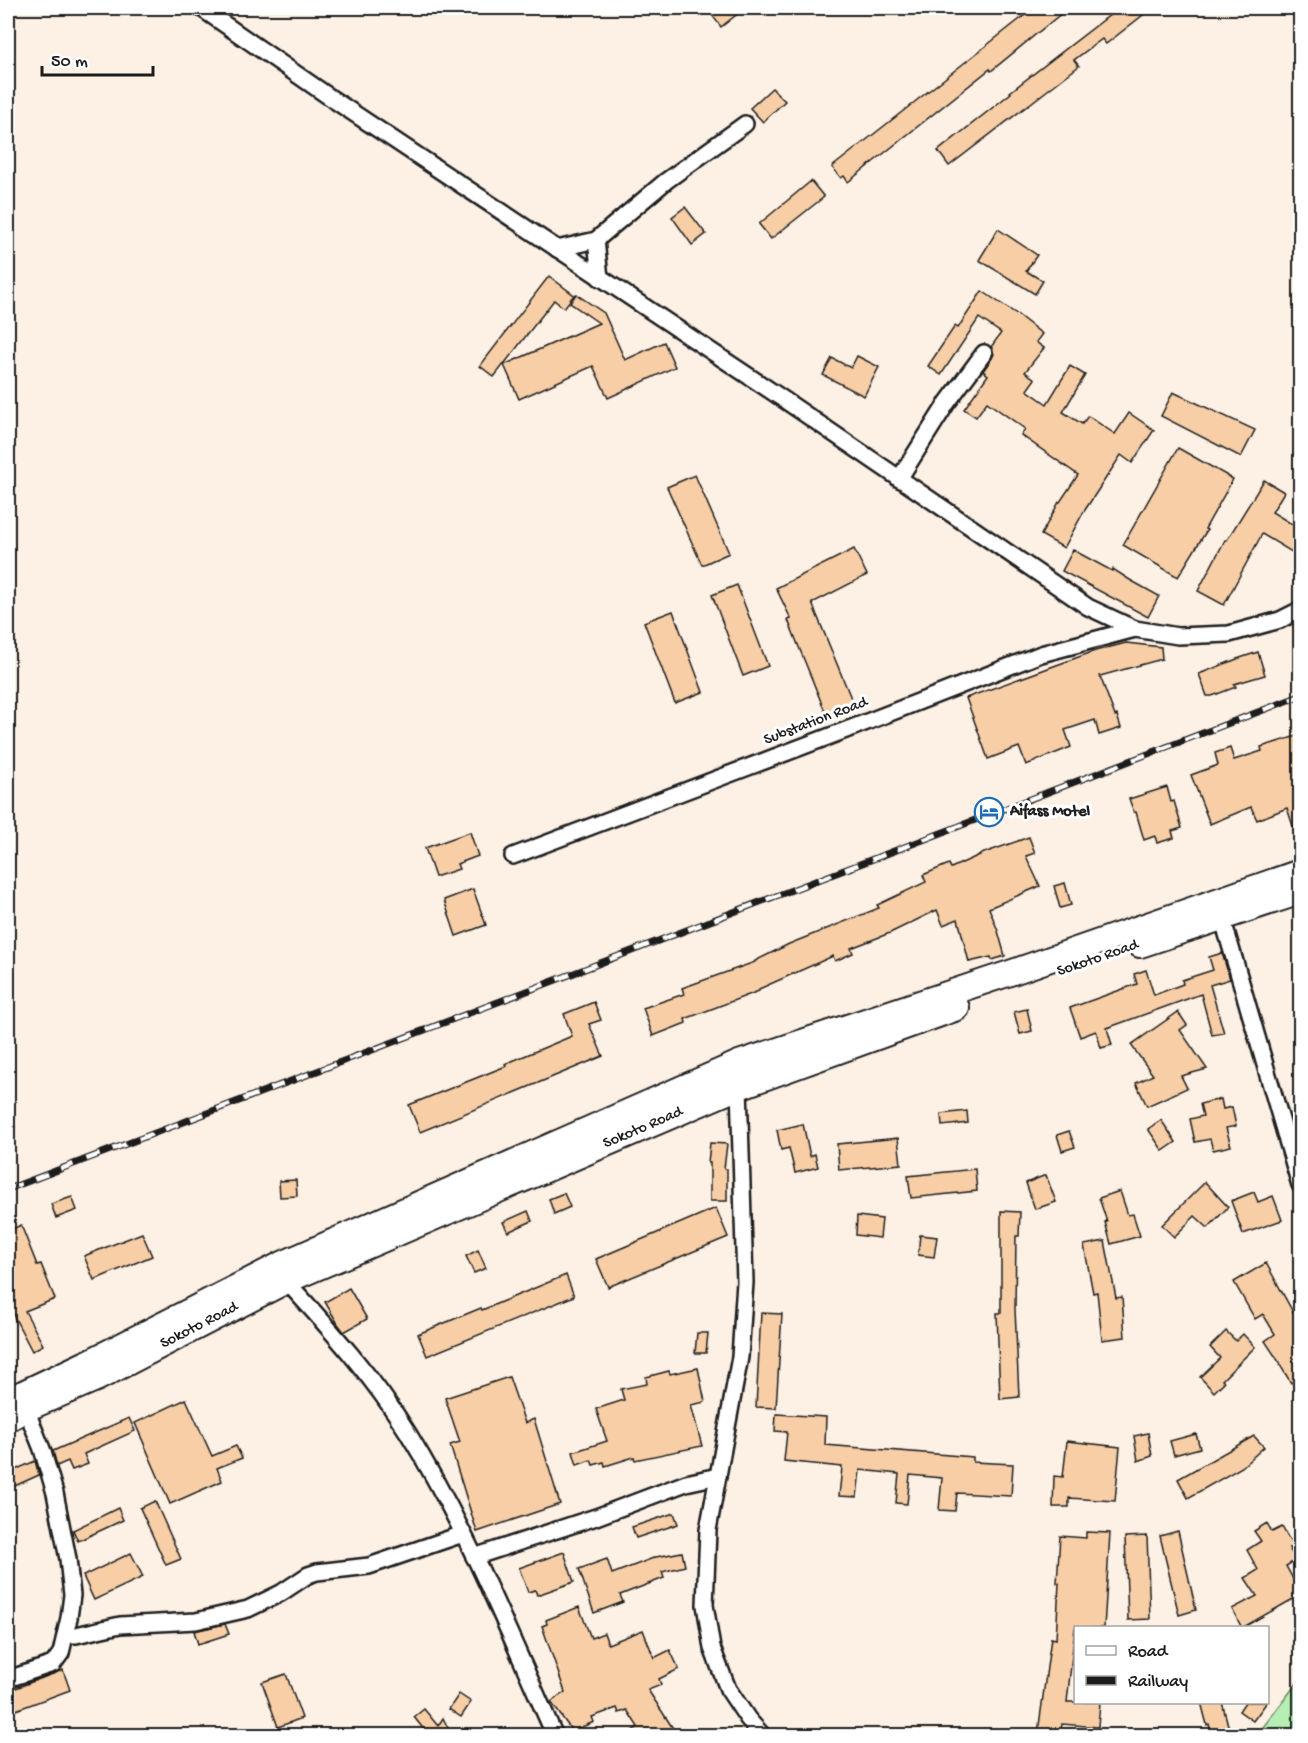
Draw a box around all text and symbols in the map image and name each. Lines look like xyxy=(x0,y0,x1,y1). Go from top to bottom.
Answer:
scale bar xyxy=(42,39,153,77)
text: 50 m xyxy=(51,52,88,73)
street label: Substation Road xyxy=(762,693,872,750)
hotel icon: Aifass Motel xyxy=(973,796,1005,828)
place label: Aifass Motel xyxy=(1009,802,1090,822)
street label: Sokoto Road xyxy=(1055,936,1143,982)
street label: Sokoto Road xyxy=(600,1102,687,1153)
street label: Sokoto Road xyxy=(157,1297,243,1354)
legend xyxy=(1074,1626,1269,1704)
text: Road xyxy=(1128,1642,1169,1663)
text: Railway xyxy=(1128,1672,1188,1693)

